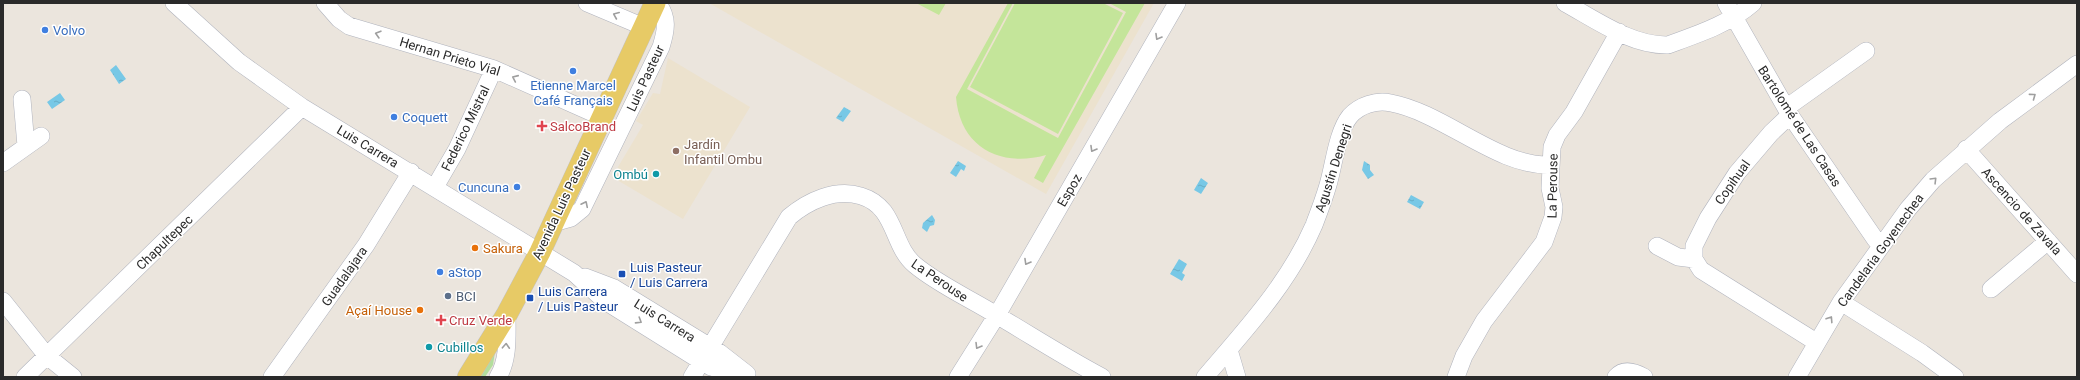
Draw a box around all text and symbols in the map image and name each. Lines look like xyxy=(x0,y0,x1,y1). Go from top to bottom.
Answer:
one-way arrow xyxy=(612,11,619,19)
place label: Volvo xyxy=(53,23,85,38)
marker: Volvo xyxy=(40,25,50,35)
one-way arrow xyxy=(375,30,382,39)
one-way arrow xyxy=(1155,33,1162,40)
street label: Hernan Prieto Vial xyxy=(398,34,502,79)
street label: Luis Pasteur xyxy=(624,42,668,114)
street label: Bartolomé de Las Casas xyxy=(1755,63,1844,190)
marker: Etienne Marcel Café Français xyxy=(568,66,578,76)
one-way arrow xyxy=(512,75,519,83)
place label: Etienne Marcel Café Français xyxy=(530,78,616,108)
street label: Federico Mistral xyxy=(438,83,493,173)
one-way arrow xyxy=(2029,94,2036,101)
place label: Coquett xyxy=(402,110,448,125)
marker: Coquett xyxy=(389,112,399,122)
place label: SalcoBrand xyxy=(550,119,616,134)
marker: SalcoBrand xyxy=(537,121,547,131)
street label: Luis Carrera xyxy=(334,122,401,171)
street label: Agustín Denegri xyxy=(1312,122,1355,214)
place label: Jardín Infantil Ombu xyxy=(684,137,762,167)
one-way arrow xyxy=(1090,145,1097,152)
street label: Avenida Luis Pasteur xyxy=(529,146,594,262)
marker: Jardín Infantil Ombu xyxy=(671,146,681,156)
street label: La Perouse xyxy=(1544,153,1561,219)
street label: Copihual xyxy=(1712,157,1753,207)
street label: Ascencio de Zavala xyxy=(1978,165,2065,258)
place label: Ombú xyxy=(613,167,648,182)
marker: Ombú xyxy=(651,169,661,179)
street label: Espoz xyxy=(1054,171,1085,209)
one-way arrow xyxy=(1929,177,1937,185)
place label: Cuncuna xyxy=(458,180,509,195)
marker: Cuncuna xyxy=(512,182,522,192)
street label: Candelaria Goyenechea xyxy=(1834,191,1926,310)
one-way arrow xyxy=(580,200,587,208)
street label: Chapultepec xyxy=(133,212,196,273)
place label: Sakura xyxy=(483,241,523,256)
marker: Sakura xyxy=(470,243,480,253)
street label: Guadalajara xyxy=(318,244,370,309)
street label: La Perouse xyxy=(909,256,971,305)
one-way arrow xyxy=(1025,258,1032,265)
place label: Luis Pasteur / Luis Carrera xyxy=(630,260,708,290)
place label: aStop xyxy=(448,265,482,280)
marker: aStop xyxy=(435,267,445,277)
marker: Luis Pasteur / Luis Carrera xyxy=(617,269,627,279)
place label: Luis Carrera / Luis Pasteur xyxy=(538,284,619,314)
place label: BCI xyxy=(456,289,476,304)
marker: BCI xyxy=(443,291,453,301)
marker: Luis Carrera / Luis Pasteur xyxy=(525,293,535,303)
street label: Luis Carrera xyxy=(631,296,698,345)
place label: Açaí House xyxy=(346,303,412,318)
marker: Açaí House xyxy=(415,305,425,315)
place label: Cruz Verde xyxy=(449,313,512,328)
marker: Cruz Verde xyxy=(436,315,446,325)
one-way arrow xyxy=(635,316,642,324)
one-way arrow xyxy=(1826,316,1833,323)
place label: Cubillos xyxy=(437,340,484,355)
marker: Cubillos xyxy=(424,342,434,352)
one-way arrow xyxy=(975,342,982,349)
one-way arrow xyxy=(502,343,510,349)

